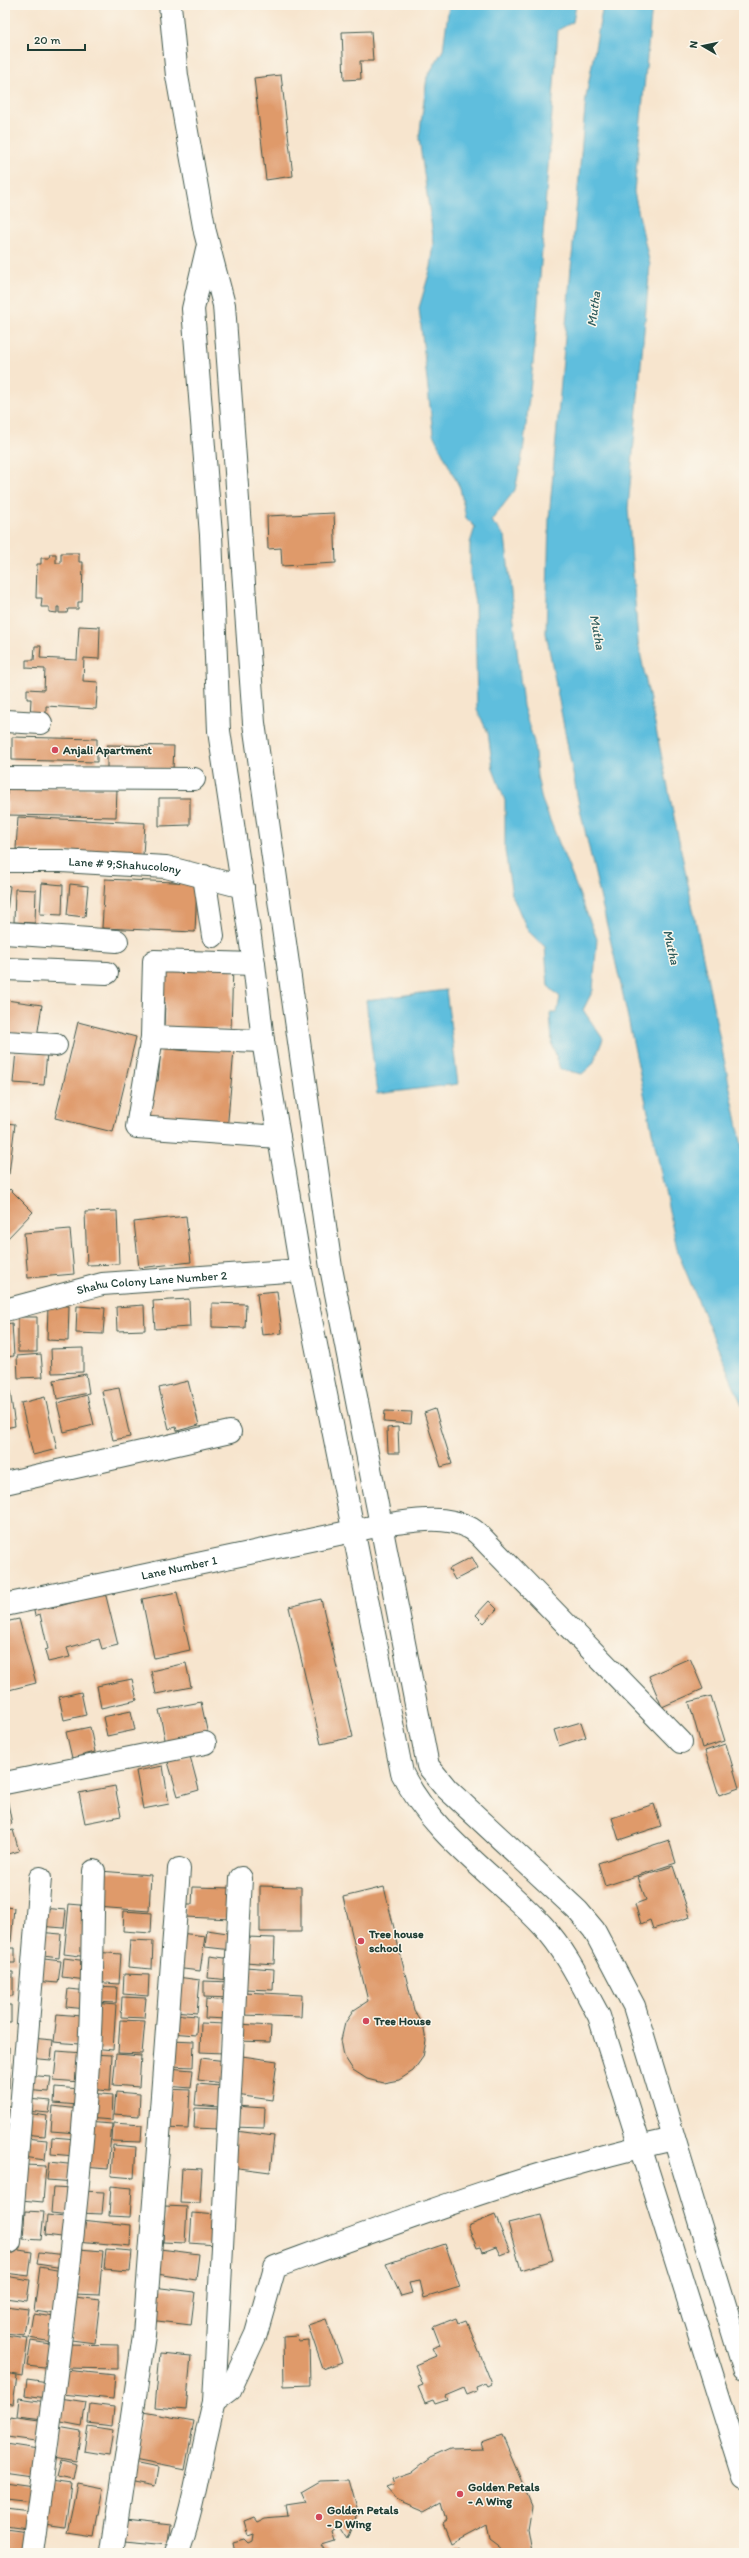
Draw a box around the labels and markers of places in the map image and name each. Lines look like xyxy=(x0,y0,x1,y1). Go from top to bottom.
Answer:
place label: Anjali Apartment xyxy=(62,743,152,758)
marker: Anjali Apartment xyxy=(50,745,60,755)
place label: Tree house school xyxy=(368,1927,424,1955)
marker: Tree house school xyxy=(356,1936,366,1946)
place label: Tree House xyxy=(373,2014,431,2028)
marker: Tree House xyxy=(361,2016,371,2026)
place label: Golden Petals - A Wing xyxy=(468,2480,540,2509)
marker: Golden Petals - A Wing xyxy=(455,2489,465,2499)
place label: Golden Petals - D Wing xyxy=(327,2503,399,2532)
marker: Golden Petals - D Wing xyxy=(314,2512,324,2522)

